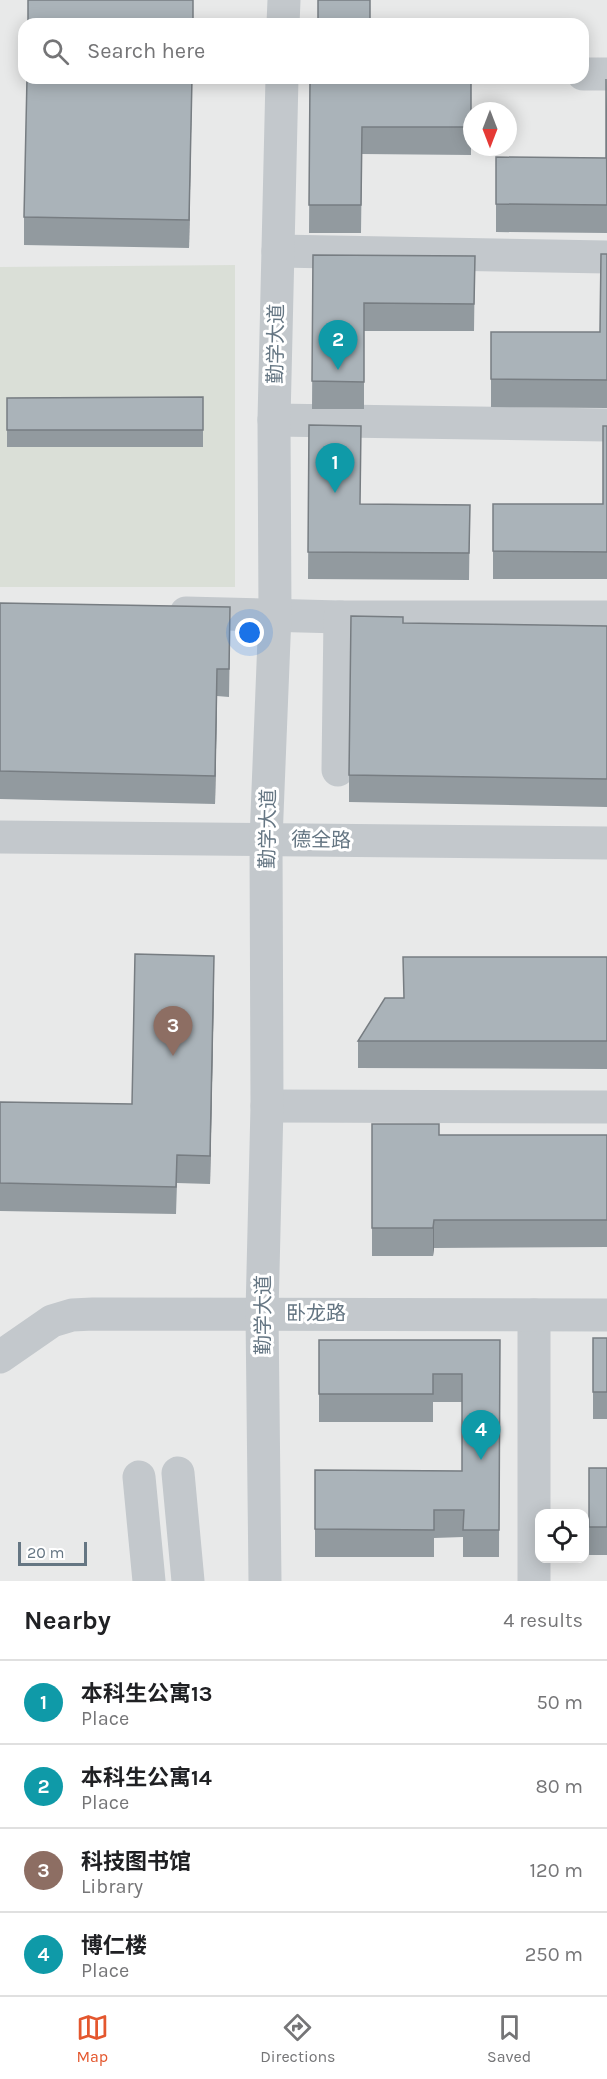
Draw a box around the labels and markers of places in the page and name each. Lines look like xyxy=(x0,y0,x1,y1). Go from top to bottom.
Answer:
pin: 2 xyxy=(318,320,358,370)
pin: 1 xyxy=(316,444,354,493)
pin: 3 xyxy=(154,1006,192,1056)
pin: 4 xyxy=(462,1410,500,1460)

